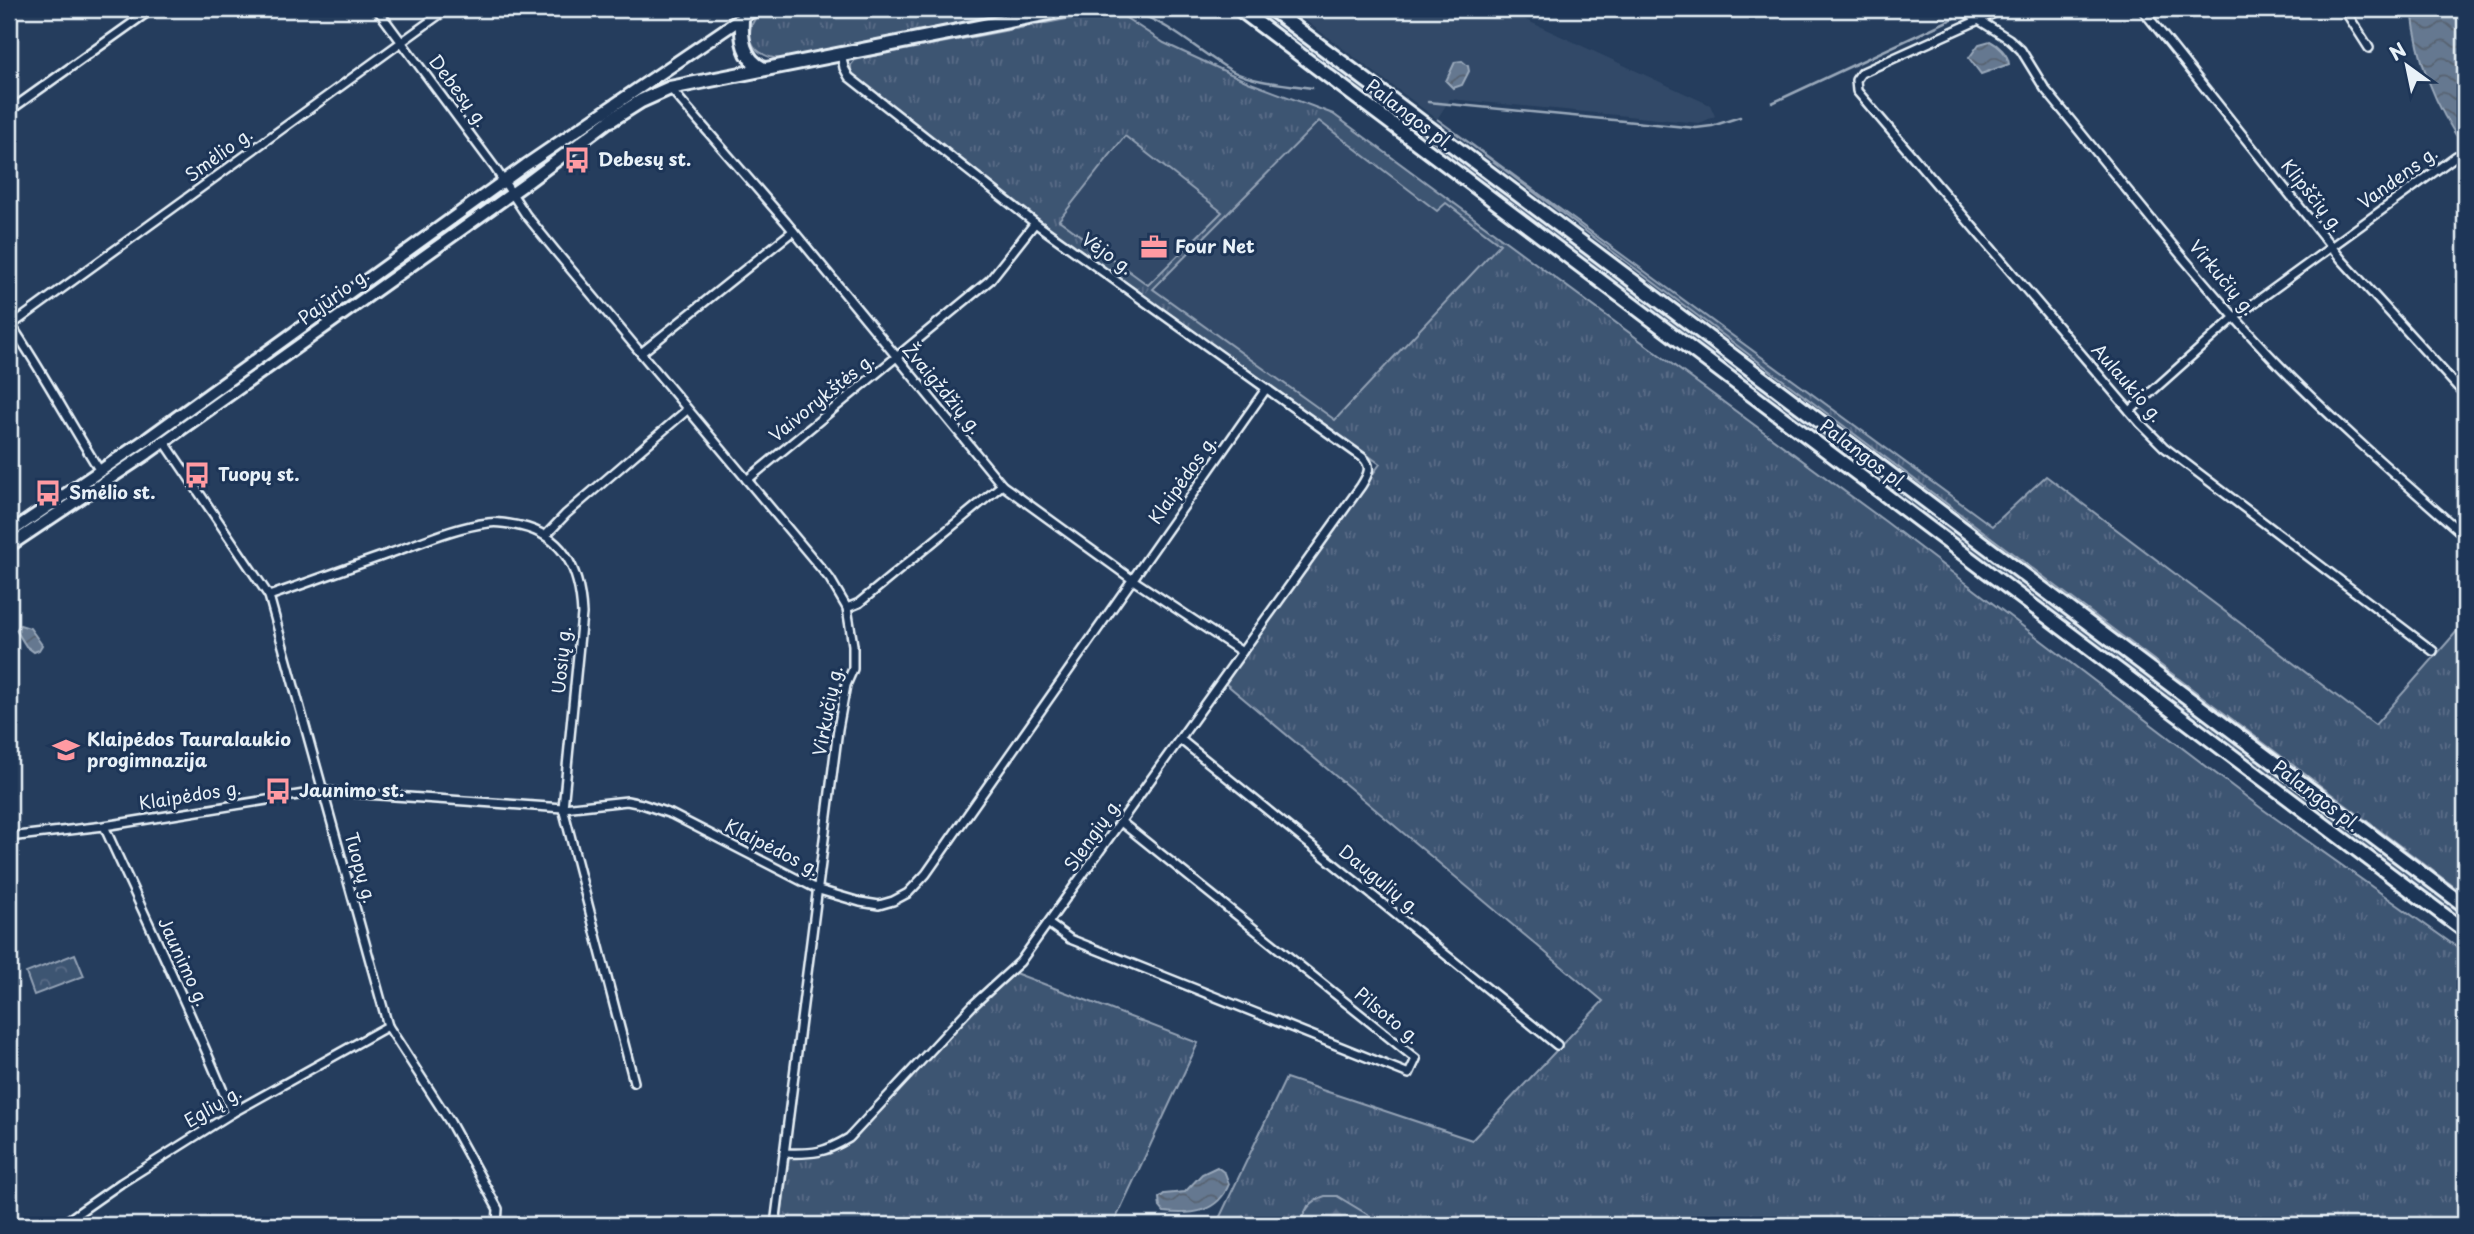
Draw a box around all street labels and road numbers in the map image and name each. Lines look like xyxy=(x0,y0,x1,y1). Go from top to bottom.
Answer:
street label: Debesų g. xyxy=(423,48,496,132)
street label: Palangos pl. xyxy=(1360,72,1460,156)
street label: Smėlio g. xyxy=(179,120,258,188)
street label: Vandens g. xyxy=(2352,139,2443,215)
street label: Klipščių g. xyxy=(2275,153,2351,237)
street label: Vėjo g. xyxy=(1076,225,1139,280)
street label: Virkučių g. xyxy=(2183,233,2263,321)
street label: Pajūrio g. xyxy=(292,261,374,331)
street label: Aulaukio g. xyxy=(2086,336,2170,428)
street label: Žvaigždžių g. xyxy=(897,337,989,439)
street label: Vaivorykštės g. xyxy=(763,346,880,448)
street label: Palangos pl. xyxy=(1814,412,1914,496)
street label: Klaipėdos g. xyxy=(1141,429,1222,529)
street label: Uosių g. xyxy=(544,625,577,695)
street label: Virkučių g. xyxy=(805,663,849,758)
street label: Palangos pl. xyxy=(2267,753,2367,837)
street label: Klaipėdos g. xyxy=(137,773,243,816)
street label: Slengių g. xyxy=(1057,792,1127,876)
street label: Klaipėdos g. xyxy=(721,811,825,882)
street label: Tuopų g. xyxy=(338,829,384,906)
street label: Daugulių g. xyxy=(1333,837,1427,920)
street label: Jaunimo g. xyxy=(152,912,217,1010)
street label: Pilsoto g. xyxy=(1349,980,1427,1050)
street label: Eglių g. xyxy=(178,1078,246,1133)

